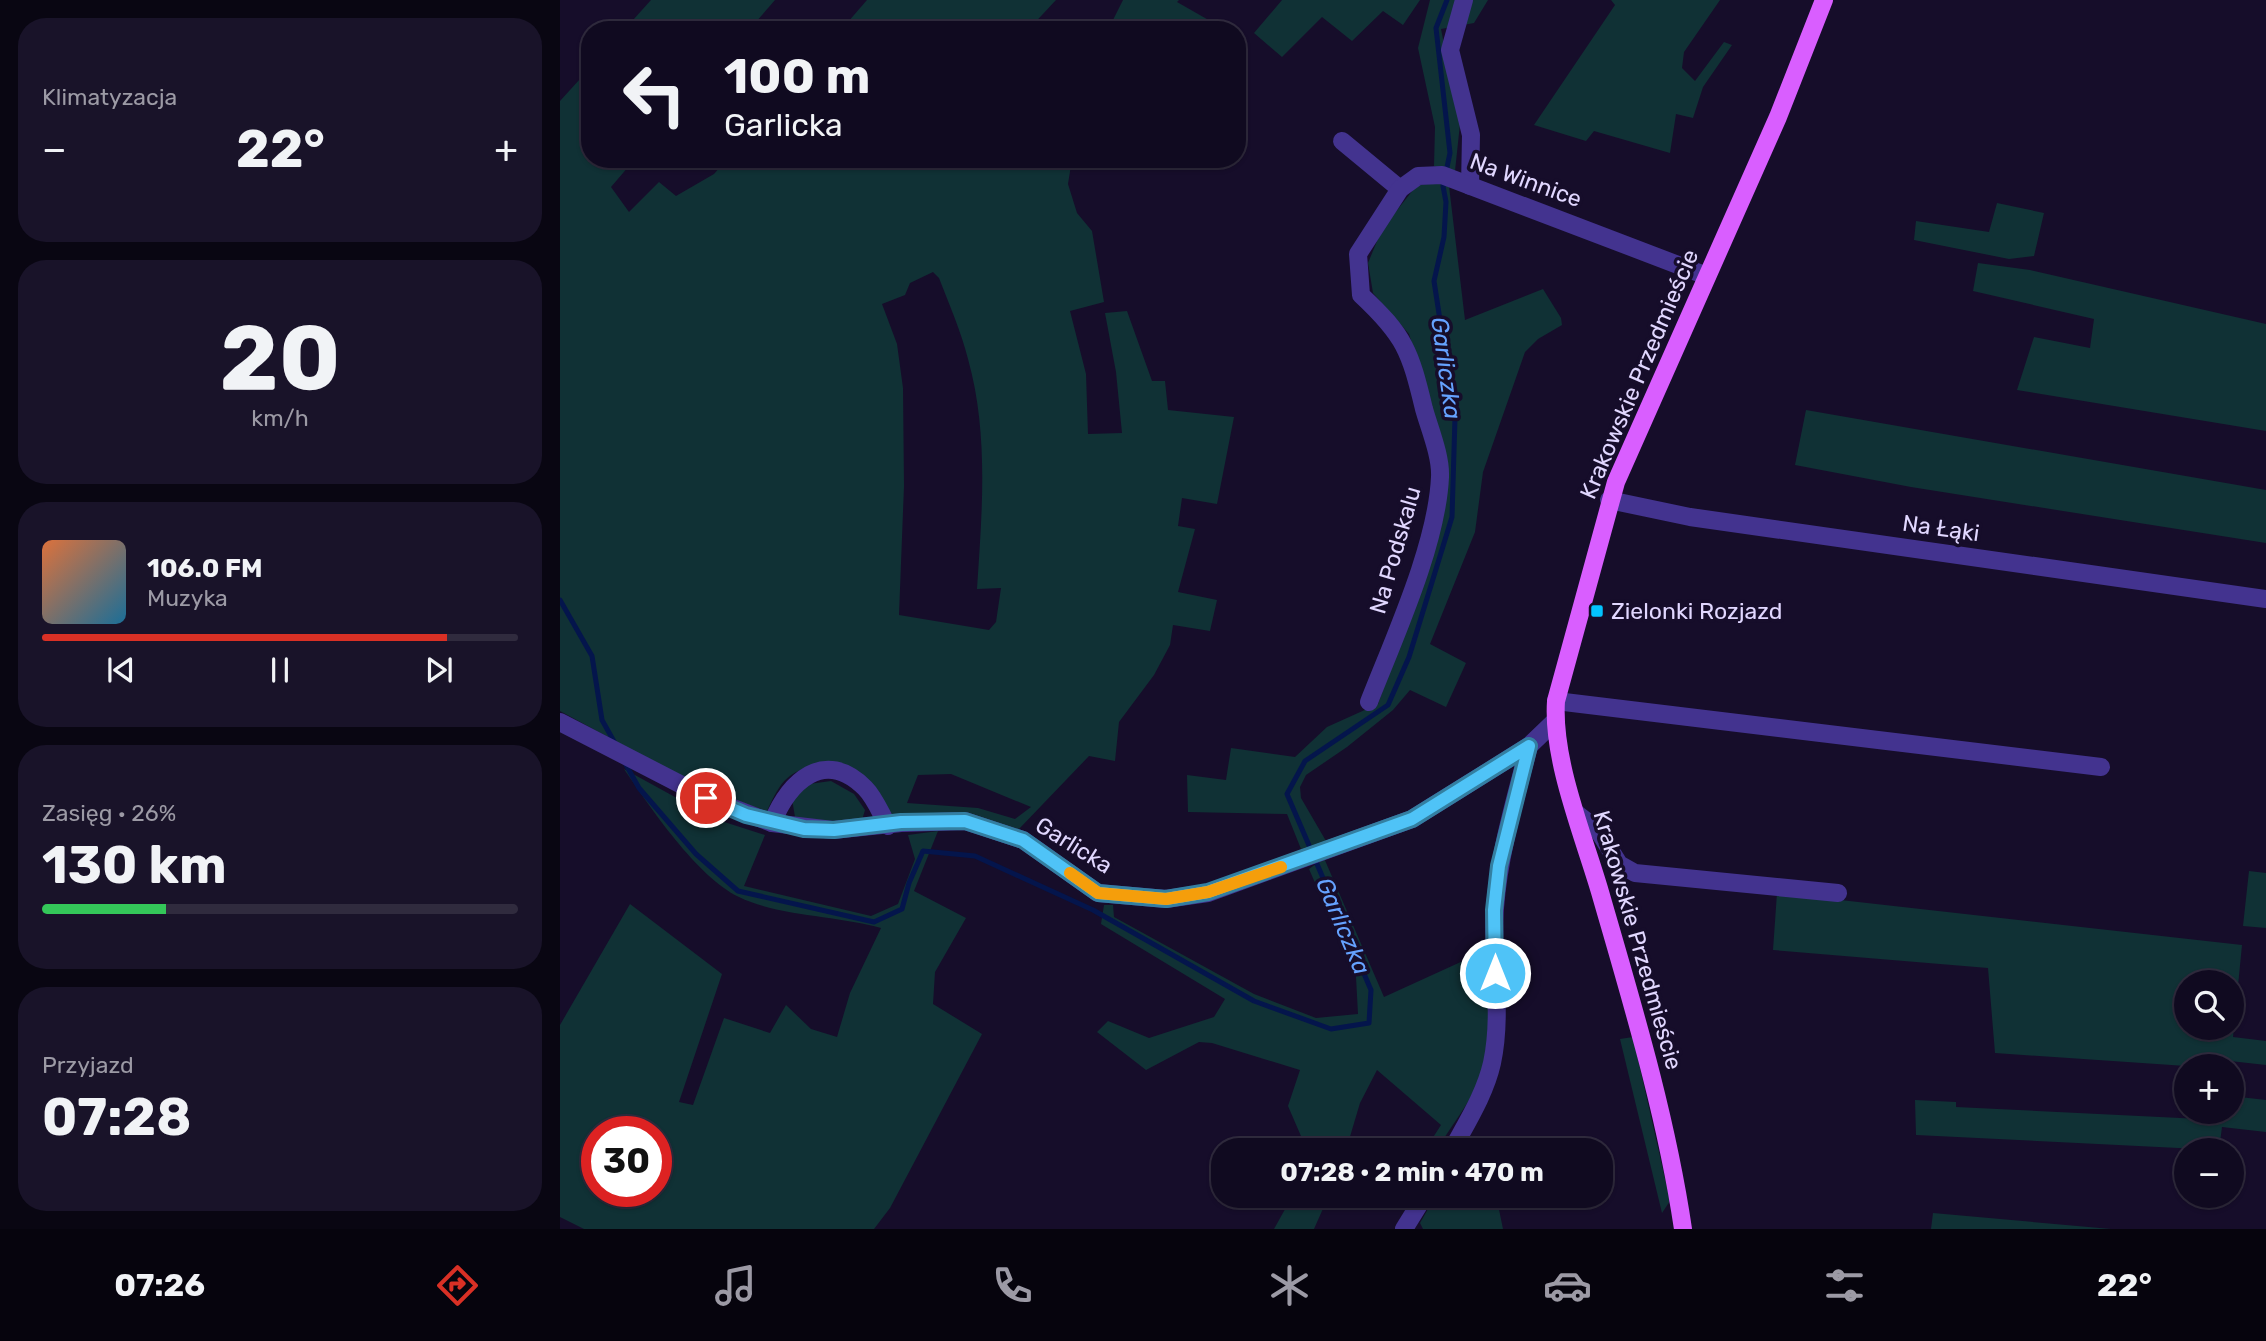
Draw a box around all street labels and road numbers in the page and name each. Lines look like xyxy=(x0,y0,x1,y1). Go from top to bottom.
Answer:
street label: Na Winnice xyxy=(1466,147,1586,213)
street label: Krakowskie Przedmieście xyxy=(1574,245,1704,503)
street label: Na Podskalu xyxy=(1363,483,1427,617)
street label: Na Łąki xyxy=(1901,509,1981,547)
street label: Krakowskie Przedmieście xyxy=(1588,807,1688,1073)
street label: Garlicka xyxy=(1030,811,1118,879)

